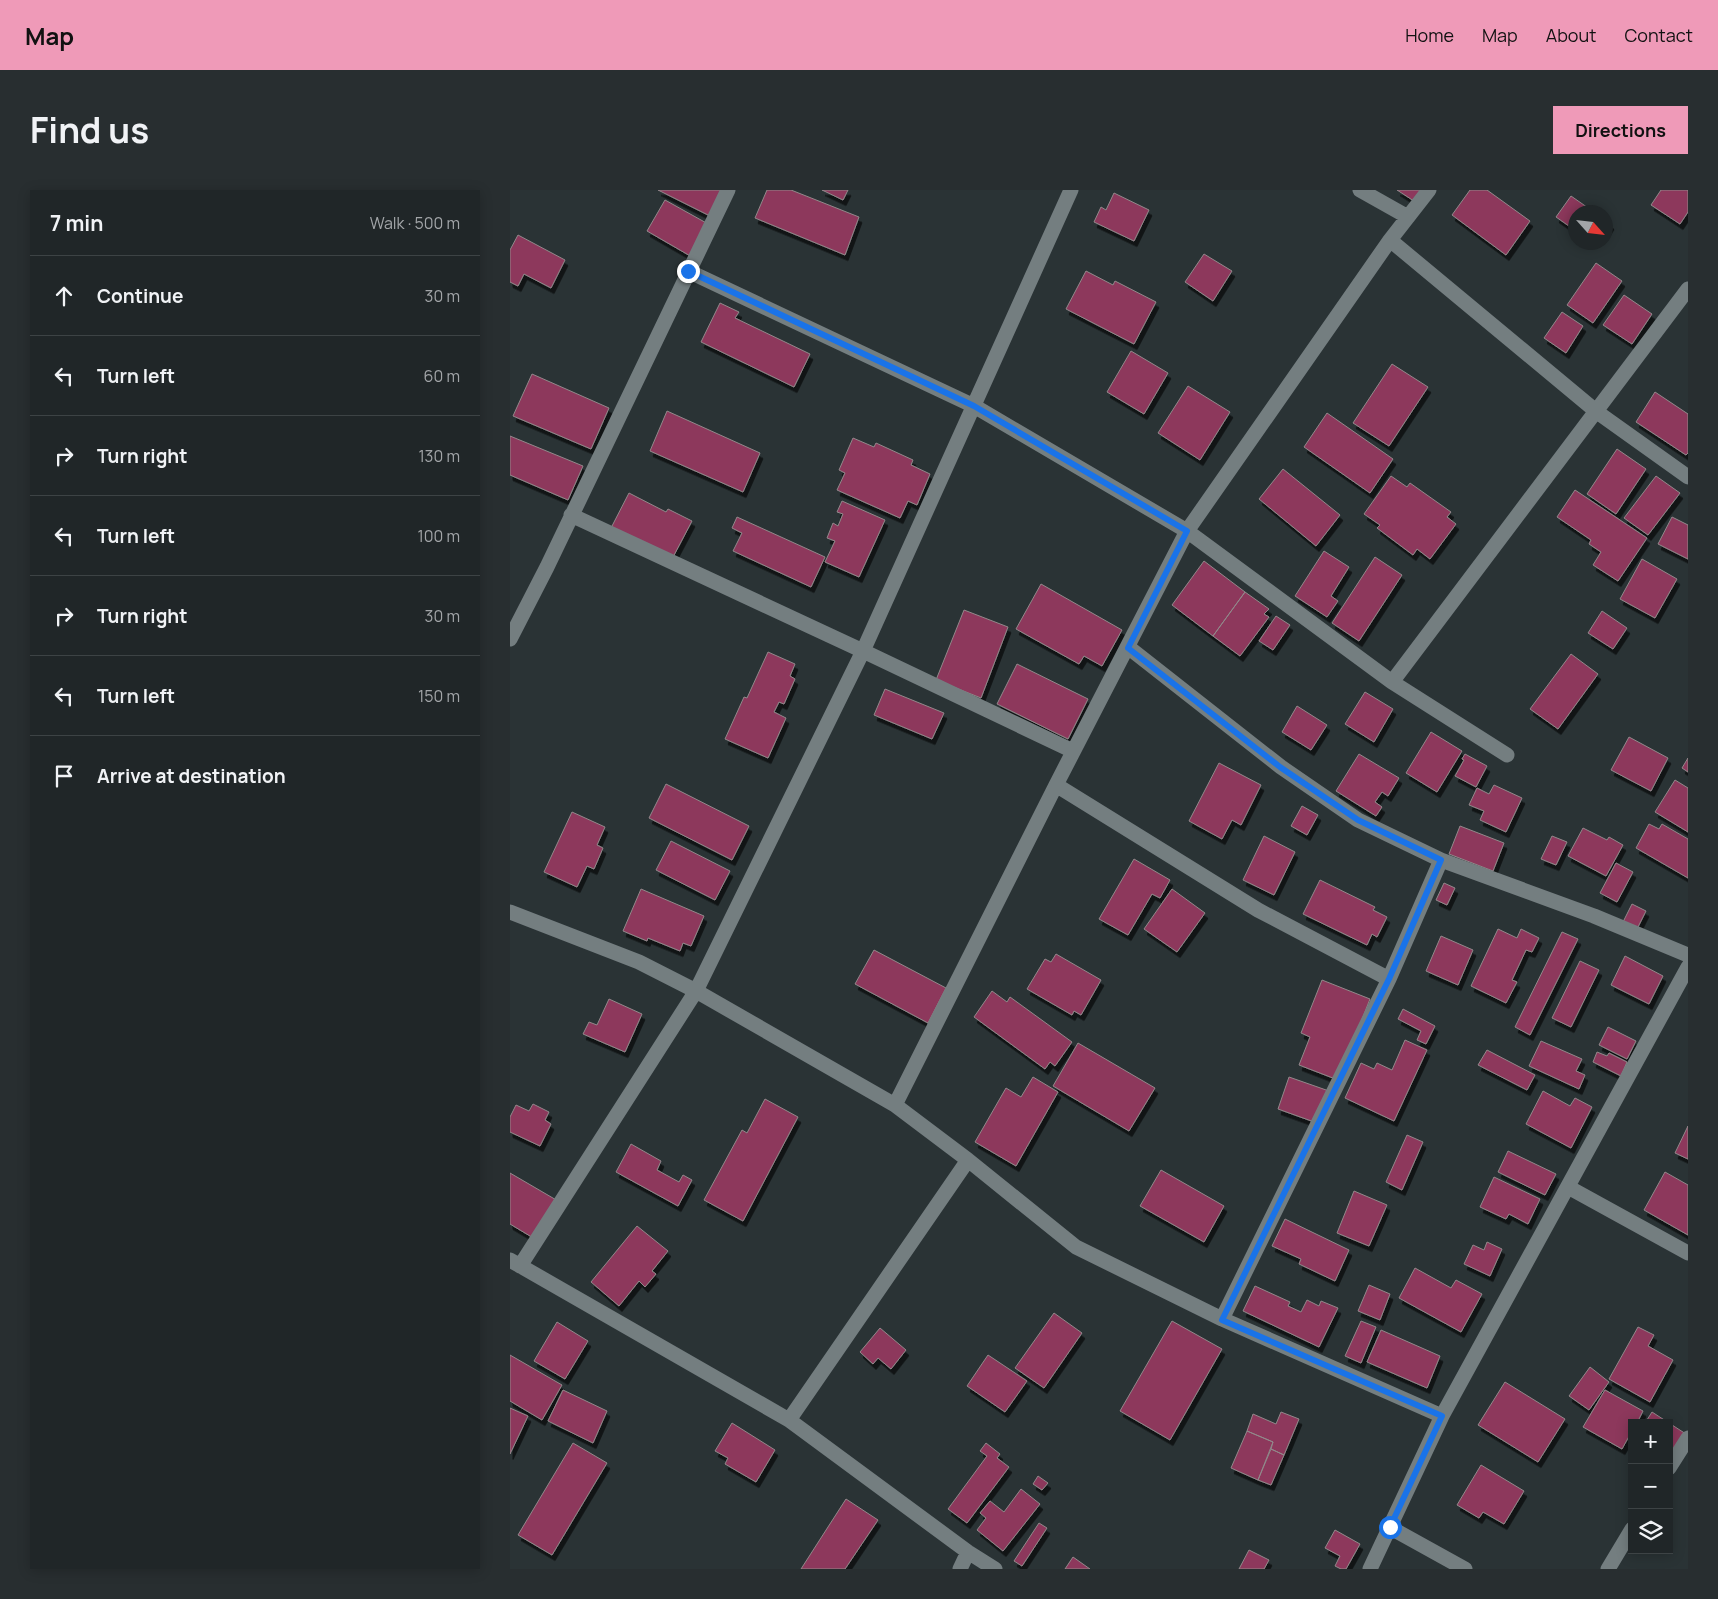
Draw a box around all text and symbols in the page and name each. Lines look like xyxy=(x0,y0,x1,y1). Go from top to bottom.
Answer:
text: Map xyxy=(25,19,74,52)
text: Home xyxy=(1405,23,1454,47)
text: Map xyxy=(1482,23,1518,47)
text: About xyxy=(1546,23,1596,47)
text: Contact xyxy=(1624,23,1693,47)
text: Find us xyxy=(30,106,149,154)
button: Directions xyxy=(1553,106,1688,154)
north arrow xyxy=(1568,205,1613,250)
text: 7 min xyxy=(50,209,103,237)
text: Walk · 500 m xyxy=(370,212,460,234)
route end xyxy=(677,260,700,283)
icon: ahead xyxy=(50,282,78,310)
text: Continue xyxy=(97,283,183,309)
text: 30 m xyxy=(425,285,460,307)
icon: left xyxy=(50,362,78,390)
text: Turn left xyxy=(97,363,175,389)
text: 60 m xyxy=(424,365,460,387)
icon: right xyxy=(50,442,78,470)
text: Turn right xyxy=(97,443,187,469)
text: 130 m xyxy=(418,445,460,467)
icon: left xyxy=(50,522,78,550)
text: Turn left xyxy=(97,523,175,549)
text: 100 m xyxy=(417,525,460,547)
icon: right xyxy=(50,602,78,630)
text: Turn right xyxy=(97,603,187,629)
text: 30 m xyxy=(425,605,460,627)
icon: left xyxy=(50,682,78,710)
text: Turn left xyxy=(97,683,175,709)
text: 150 m xyxy=(418,685,460,707)
icon: arrive xyxy=(50,762,78,790)
text: Arrive at destination xyxy=(97,763,286,789)
map controls xyxy=(1628,1419,1673,1554)
button: + xyxy=(1628,1419,1673,1464)
button: − xyxy=(1628,1464,1673,1509)
button: layers xyxy=(1628,1509,1673,1554)
route start xyxy=(1379,1516,1402,1539)

